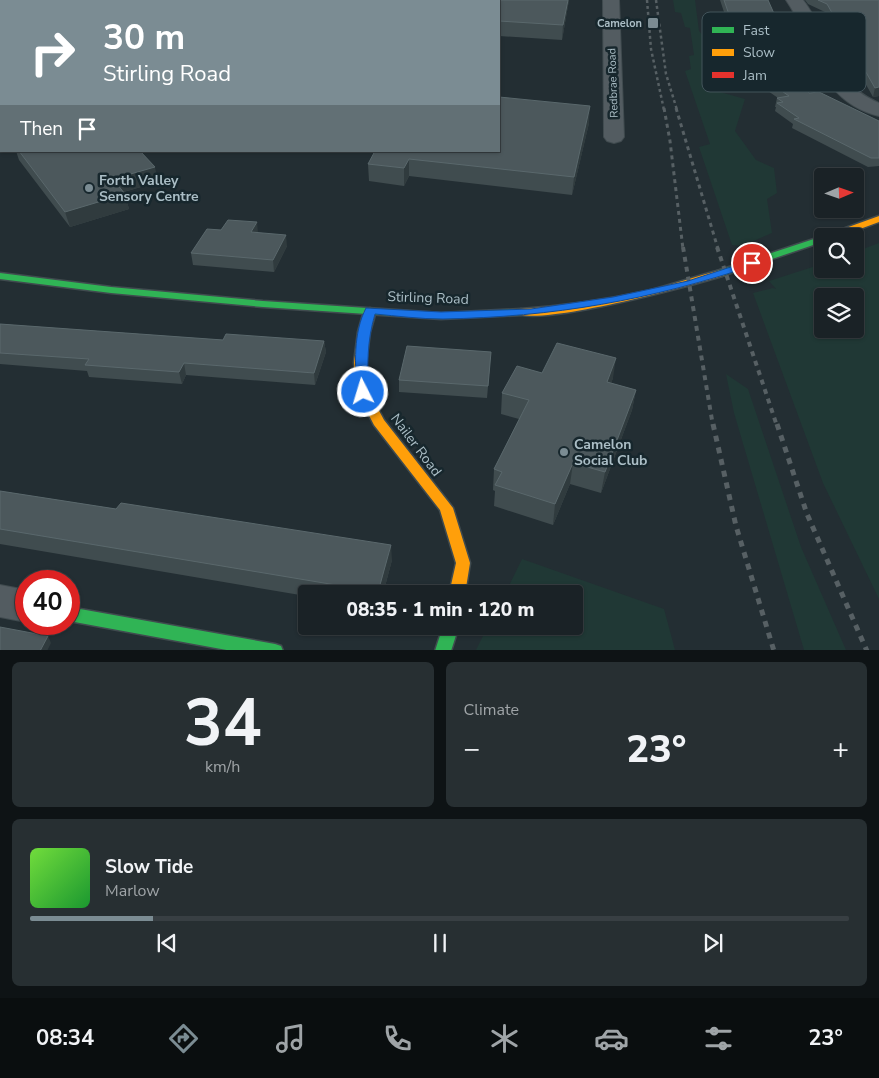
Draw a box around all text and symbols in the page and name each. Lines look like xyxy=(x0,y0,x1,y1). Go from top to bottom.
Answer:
legend xyxy=(702,12,866,92)
text: 30 m xyxy=(103,14,185,61)
place label: Camelon xyxy=(597,16,642,31)
marker: Camelon xyxy=(646,16,660,30)
icon: right xyxy=(20,20,85,85)
text: Fast xyxy=(743,21,769,40)
text: Slow xyxy=(743,43,775,62)
street label: Redbrae Road xyxy=(604,48,622,118)
text: Stirling Road xyxy=(103,59,231,89)
text: Jam xyxy=(742,66,767,85)
icon: arrive xyxy=(73,115,101,143)
text: Then xyxy=(20,116,63,142)
north arrow xyxy=(814,168,864,218)
map controls xyxy=(814,168,864,338)
place label: Forth Valley Sensory Centre xyxy=(99,171,199,206)
marker: Forth Valley Sensory Centre xyxy=(83,182,95,194)
button: search xyxy=(814,228,864,278)
pin xyxy=(731,242,773,284)
icon: arrive xyxy=(738,249,766,277)
street label: Stirling Road xyxy=(387,287,469,309)
button: layers xyxy=(814,288,864,338)
position arrow xyxy=(336,365,388,417)
street label: Nailer Road xyxy=(386,410,446,480)
place label: Camelon Social Club xyxy=(574,435,647,470)
marker: Camelon Social Club xyxy=(558,446,570,458)
speed limit sign: 40 xyxy=(15,570,80,635)
text: 08:35 · 1 min · 120 m xyxy=(347,597,534,623)
text: 34 xyxy=(184,679,262,768)
text: Climate xyxy=(464,699,519,721)
text: 23° xyxy=(626,724,686,775)
text: − xyxy=(464,730,480,768)
text: + xyxy=(832,730,849,768)
text: km/h xyxy=(205,756,240,778)
text: Slow Tide xyxy=(105,854,193,880)
text: Marlow xyxy=(105,880,160,902)
icon: previous xyxy=(153,929,181,957)
icon: pause xyxy=(426,929,454,957)
icon: next xyxy=(699,929,727,957)
icon: directions xyxy=(166,1021,201,1056)
icon: music xyxy=(273,1021,308,1056)
icon: phone xyxy=(380,1021,415,1056)
icon: climate xyxy=(487,1021,522,1056)
icon: car xyxy=(594,1021,629,1056)
icon: filters xyxy=(701,1021,736,1056)
text: 08:34 xyxy=(36,1023,94,1053)
text: 23° xyxy=(808,1023,843,1053)

